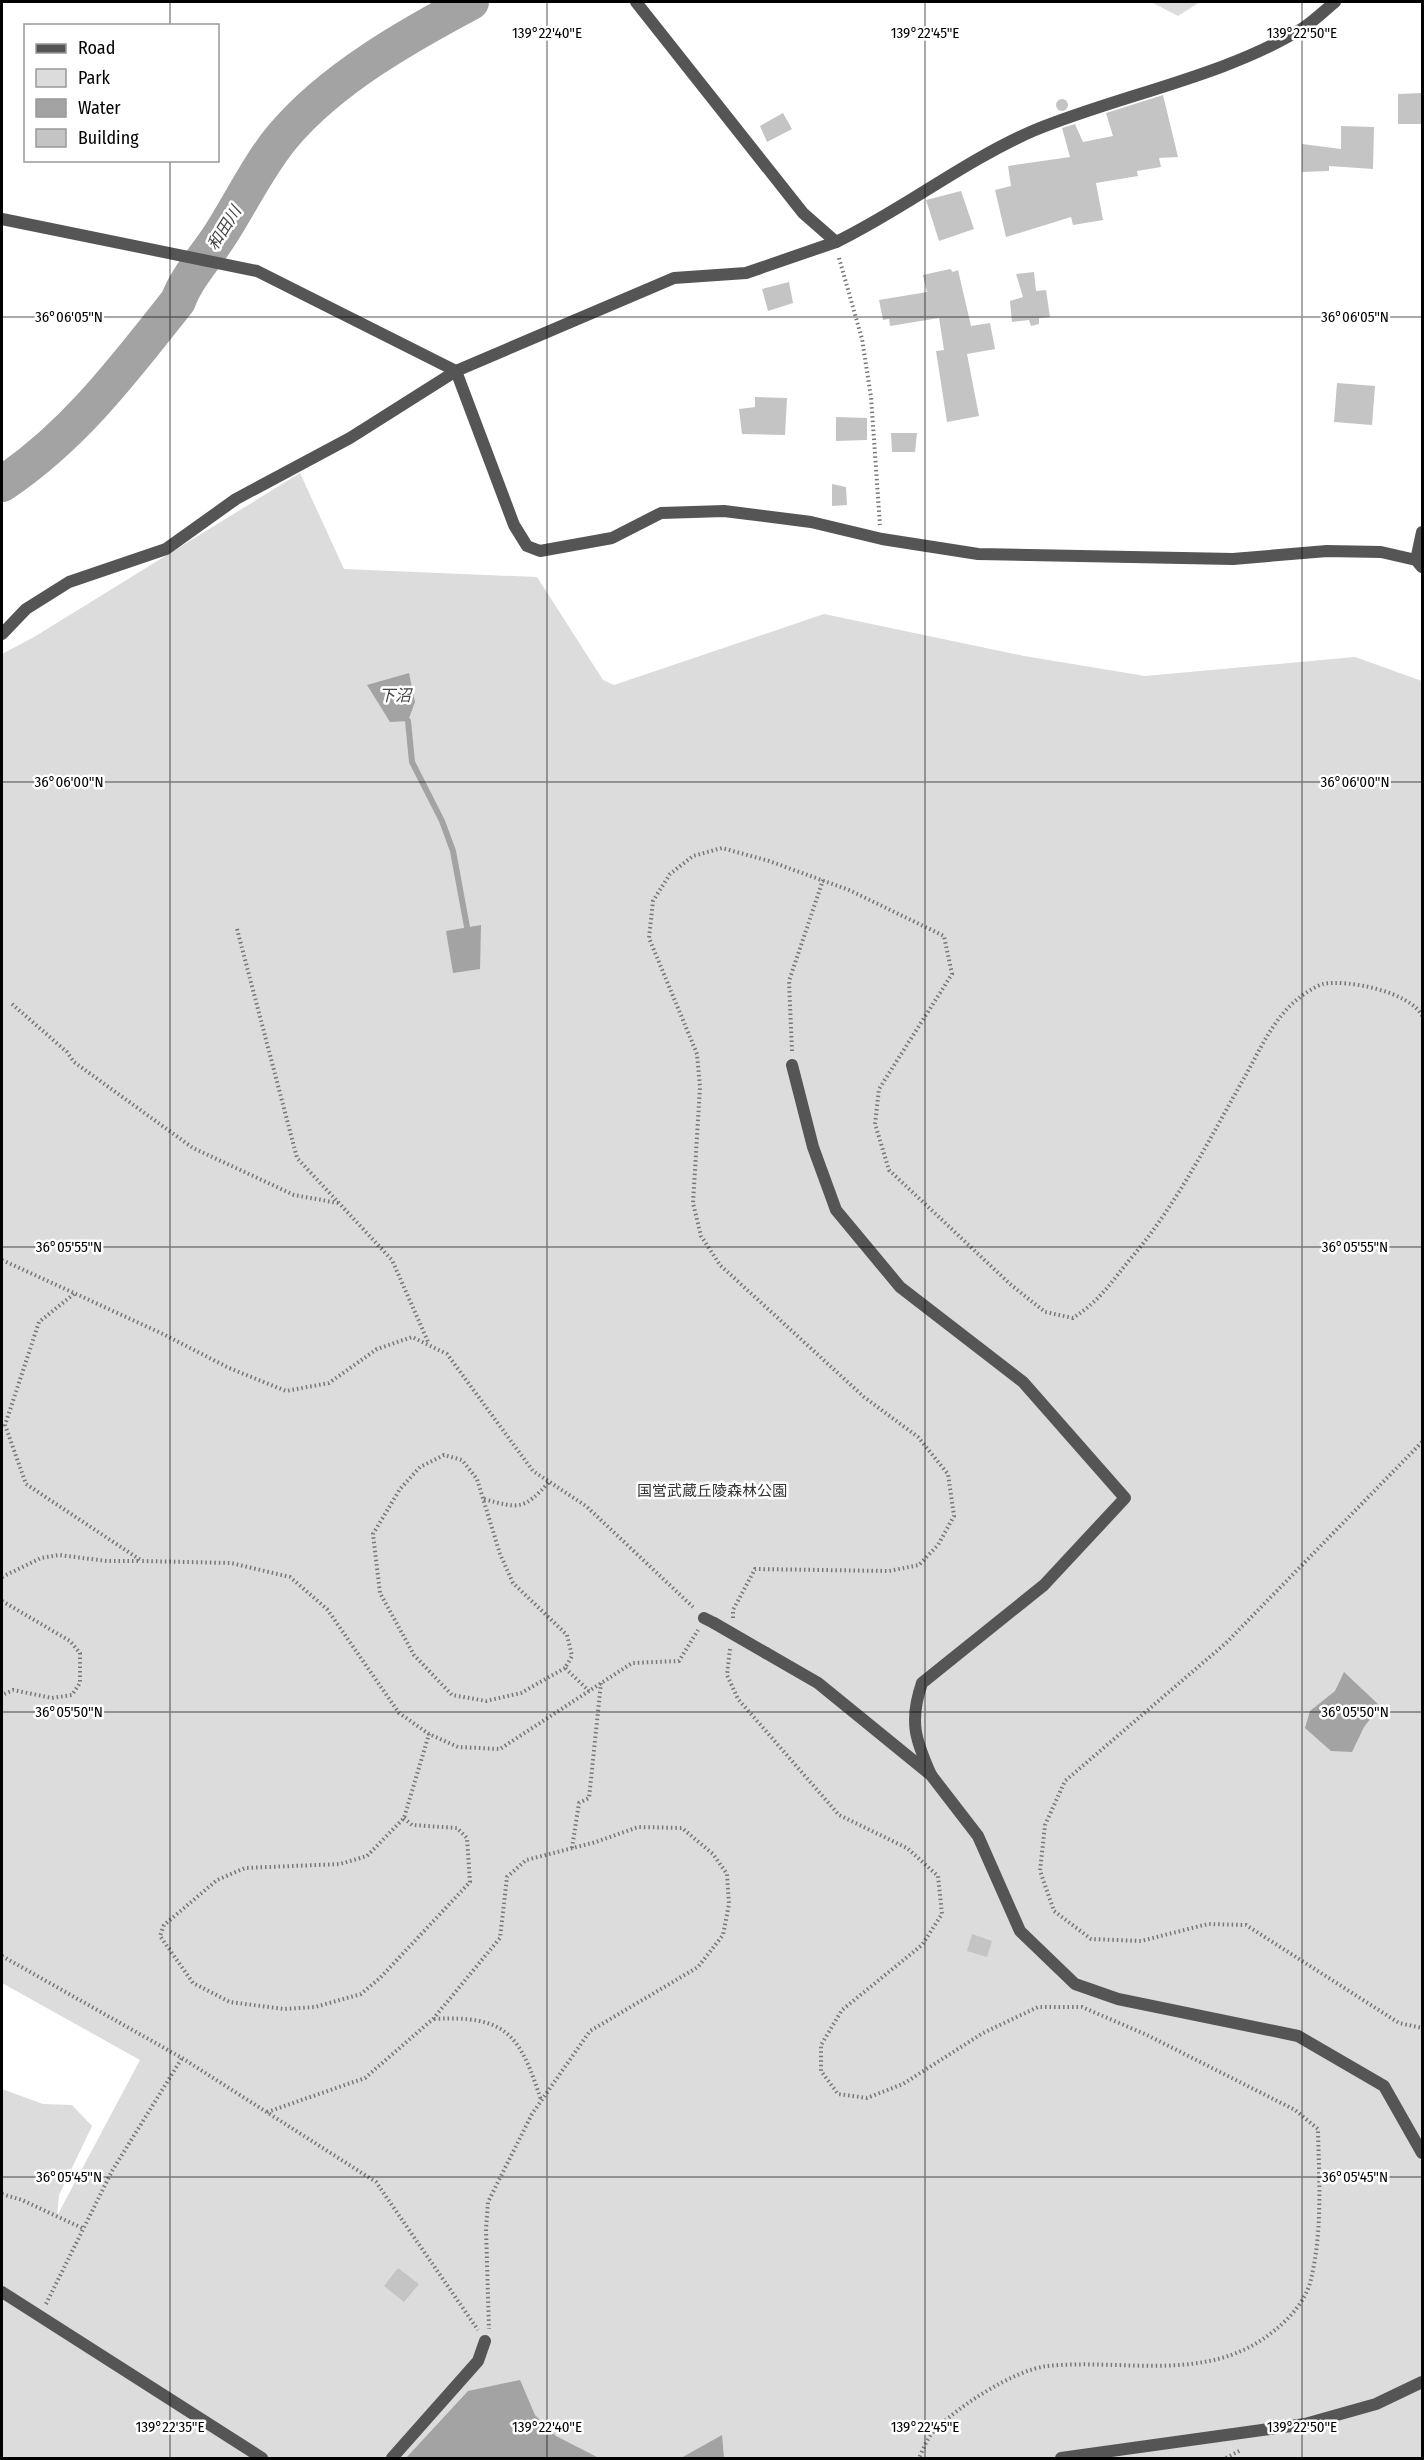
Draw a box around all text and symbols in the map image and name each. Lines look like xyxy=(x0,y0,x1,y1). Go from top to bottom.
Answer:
legend xyxy=(24,24,219,162)
text: 139°22'40"E xyxy=(512,24,582,42)
text: 139°22'45"E xyxy=(891,24,959,42)
text: 139°22'50"E xyxy=(1267,24,1337,42)
text: Road xyxy=(78,37,115,59)
text: Park xyxy=(78,67,111,89)
text: Water xyxy=(78,97,121,119)
text: Building xyxy=(78,127,139,149)
water label: 和田川 xyxy=(203,201,246,253)
text: 36°06'05"N xyxy=(35,308,103,326)
text: 36°06'05"N xyxy=(1321,308,1389,326)
water label: 下沼 xyxy=(379,686,413,705)
text: 36°06'00"N xyxy=(34,773,104,791)
text: 36°06'00"N xyxy=(1320,773,1390,791)
text: 36°05'55"N xyxy=(36,1238,102,1256)
text: 36°05'55"N xyxy=(1322,1238,1388,1256)
park label: 国営武蔵丘陵森林公園 xyxy=(637,1482,787,1500)
text: 36°05'50"N xyxy=(35,1703,103,1721)
text: 36°05'50"N xyxy=(1321,1703,1389,1721)
text: 36°05'45"N xyxy=(36,2168,102,2186)
text: 36°05'45"N xyxy=(1322,2168,1388,2186)
text: 139°22'35"E xyxy=(136,2418,204,2436)
text: 139°22'40"E xyxy=(512,2418,582,2436)
text: 139°22'45"E xyxy=(891,2418,959,2436)
text: 139°22'50"E xyxy=(1267,2418,1337,2436)

